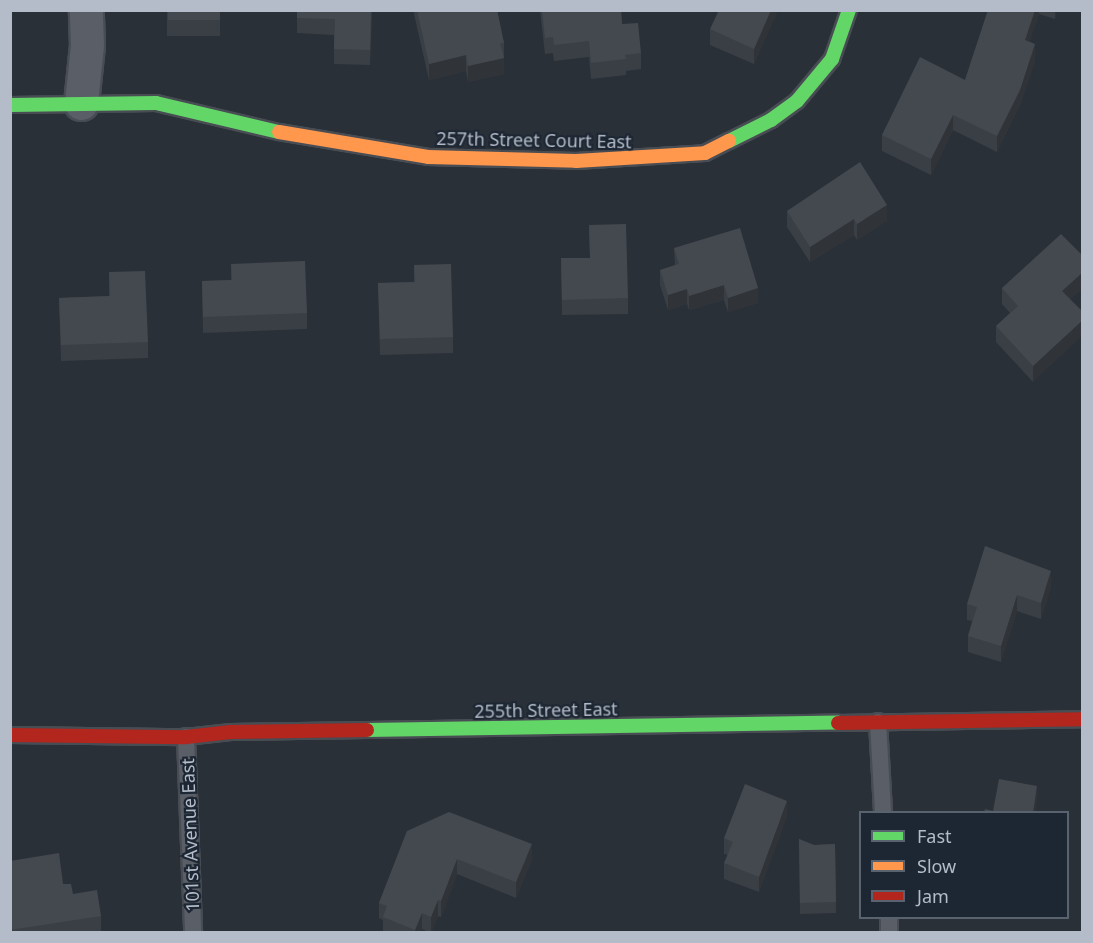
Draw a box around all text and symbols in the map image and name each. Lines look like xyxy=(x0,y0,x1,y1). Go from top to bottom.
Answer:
street label: 257th Street Court East xyxy=(436,127,632,153)
street label: 255th Street East xyxy=(474,698,618,722)
street label: 101st Avenue East xyxy=(177,758,203,912)
legend xyxy=(859,811,1069,919)
text: Fast xyxy=(917,824,952,848)
text: Slow xyxy=(917,854,956,878)
text: Jam xyxy=(917,884,949,908)

